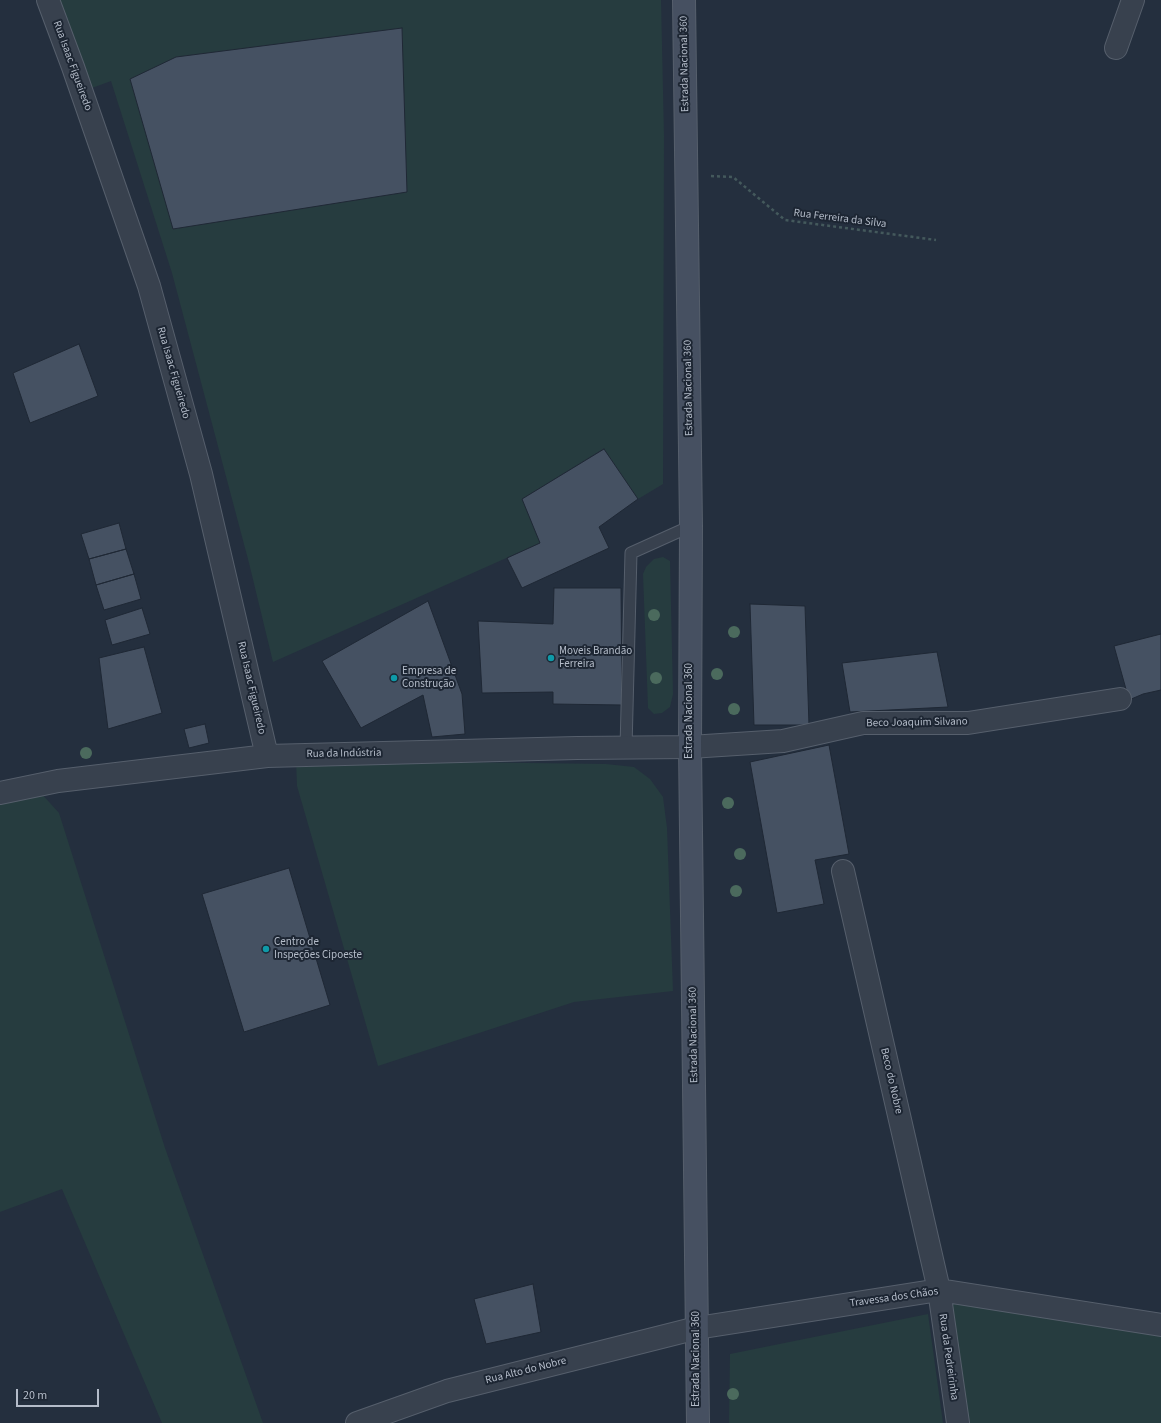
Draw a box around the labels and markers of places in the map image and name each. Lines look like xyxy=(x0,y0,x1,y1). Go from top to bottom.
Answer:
place label: Moveis Brandão Ferreira xyxy=(559,645,632,671)
marker: Moveis Brandão Ferreira xyxy=(546,653,556,663)
place label: Empresa de Construção xyxy=(402,665,456,691)
marker: Empresa de Construção xyxy=(389,673,399,683)
place label: Centro de Inspeções Cipoeste xyxy=(274,936,362,962)
marker: Centro de Inspeções Cipoeste xyxy=(261,944,271,954)

